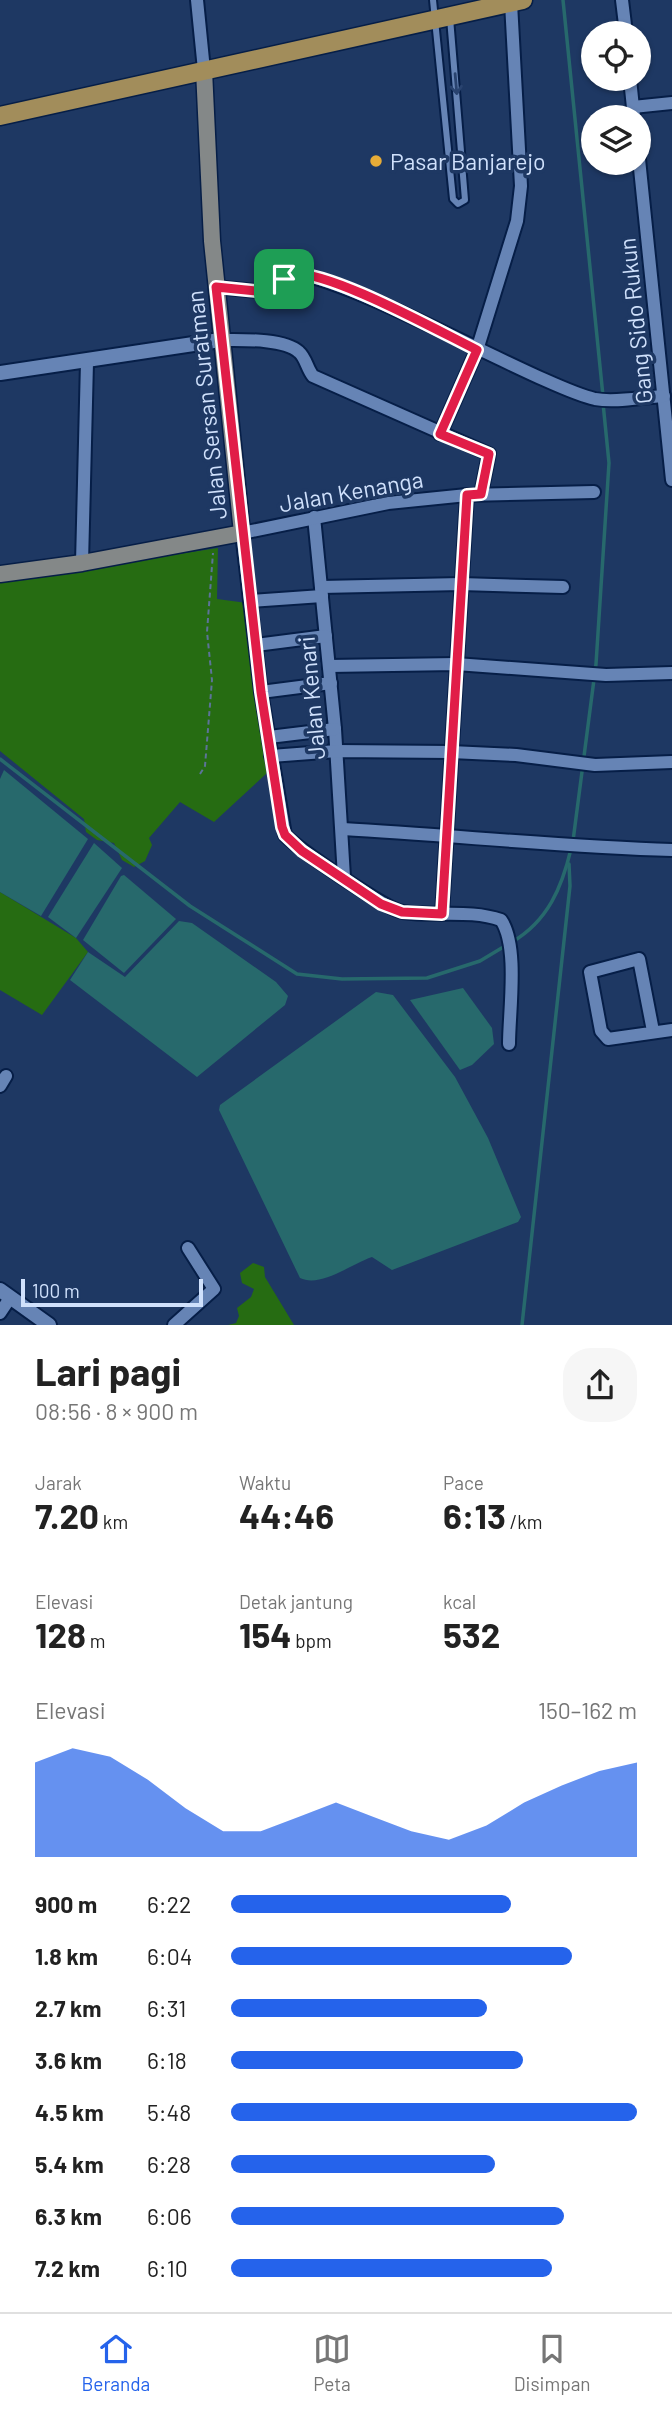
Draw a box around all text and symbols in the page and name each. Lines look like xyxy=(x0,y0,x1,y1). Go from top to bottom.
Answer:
map controls xyxy=(581,21,651,175)
button: locate xyxy=(581,21,651,91)
one-way arrow xyxy=(450,72,463,95)
button: layers xyxy=(581,105,651,175)
place label: Pasar Banjarejo xyxy=(390,147,546,175)
marker: Pasar Banjarejo xyxy=(368,153,384,169)
street label: Gang Sido Rukun xyxy=(612,237,658,405)
pin xyxy=(254,249,314,309)
icon: arrive xyxy=(265,260,303,298)
street label: Jalan Sersan Suratman xyxy=(180,289,232,521)
street label: Jalan Kenanga xyxy=(277,465,425,517)
street label: Jalan Kenari xyxy=(292,635,330,761)
scale bar xyxy=(21,1276,203,1308)
text: 100 m xyxy=(32,1279,80,1302)
text: Lari pagi xyxy=(35,1348,181,1394)
button: share xyxy=(563,1348,637,1422)
text: 08:56 · 8 × 900 m xyxy=(35,1397,198,1425)
text: Jarak xyxy=(35,1471,82,1494)
text: Waktu xyxy=(239,1471,291,1494)
text: Pace xyxy=(443,1471,484,1494)
text: 7.20 xyxy=(35,1494,99,1536)
text: 44:46 xyxy=(239,1494,334,1536)
text: 6:13 xyxy=(443,1494,506,1536)
text: km xyxy=(99,1510,128,1533)
text: /km xyxy=(506,1510,542,1533)
text: Elevasi xyxy=(35,1590,93,1613)
text: Detak jantung xyxy=(239,1590,353,1613)
text: kcal xyxy=(443,1590,476,1613)
text: 128 xyxy=(35,1613,86,1655)
text: 154 xyxy=(239,1613,291,1655)
text: 532 xyxy=(443,1613,500,1655)
text: m xyxy=(86,1629,105,1652)
text: bpm xyxy=(291,1629,332,1652)
text: Elevasi xyxy=(35,1696,106,1724)
text: 150–162 m xyxy=(538,1696,637,1724)
text: 900 m xyxy=(35,1890,97,1918)
text: 6:22 xyxy=(147,1890,191,1918)
text: 1.8 km xyxy=(35,1942,98,1970)
text: 6:04 xyxy=(147,1942,192,1970)
text: 2.7 km xyxy=(35,1994,102,2022)
text: 6:31 xyxy=(147,1994,186,2022)
text: 3.6 km xyxy=(35,2046,102,2074)
text: 6:18 xyxy=(147,2046,187,2074)
text: 4.5 km xyxy=(35,2098,104,2126)
text: 5:48 xyxy=(147,2098,191,2126)
text: 5.4 km xyxy=(35,2150,104,2178)
text: 6:28 xyxy=(147,2150,191,2178)
text: 6.3 km xyxy=(35,2202,102,2230)
text: 6:06 xyxy=(147,2202,191,2230)
text: 7.2 km xyxy=(35,2254,100,2282)
text: 6:10 xyxy=(147,2254,188,2282)
tab: Beranda xyxy=(81,2330,150,2395)
tab: Peta xyxy=(313,2330,351,2395)
tab: Disimpan xyxy=(514,2330,591,2395)

